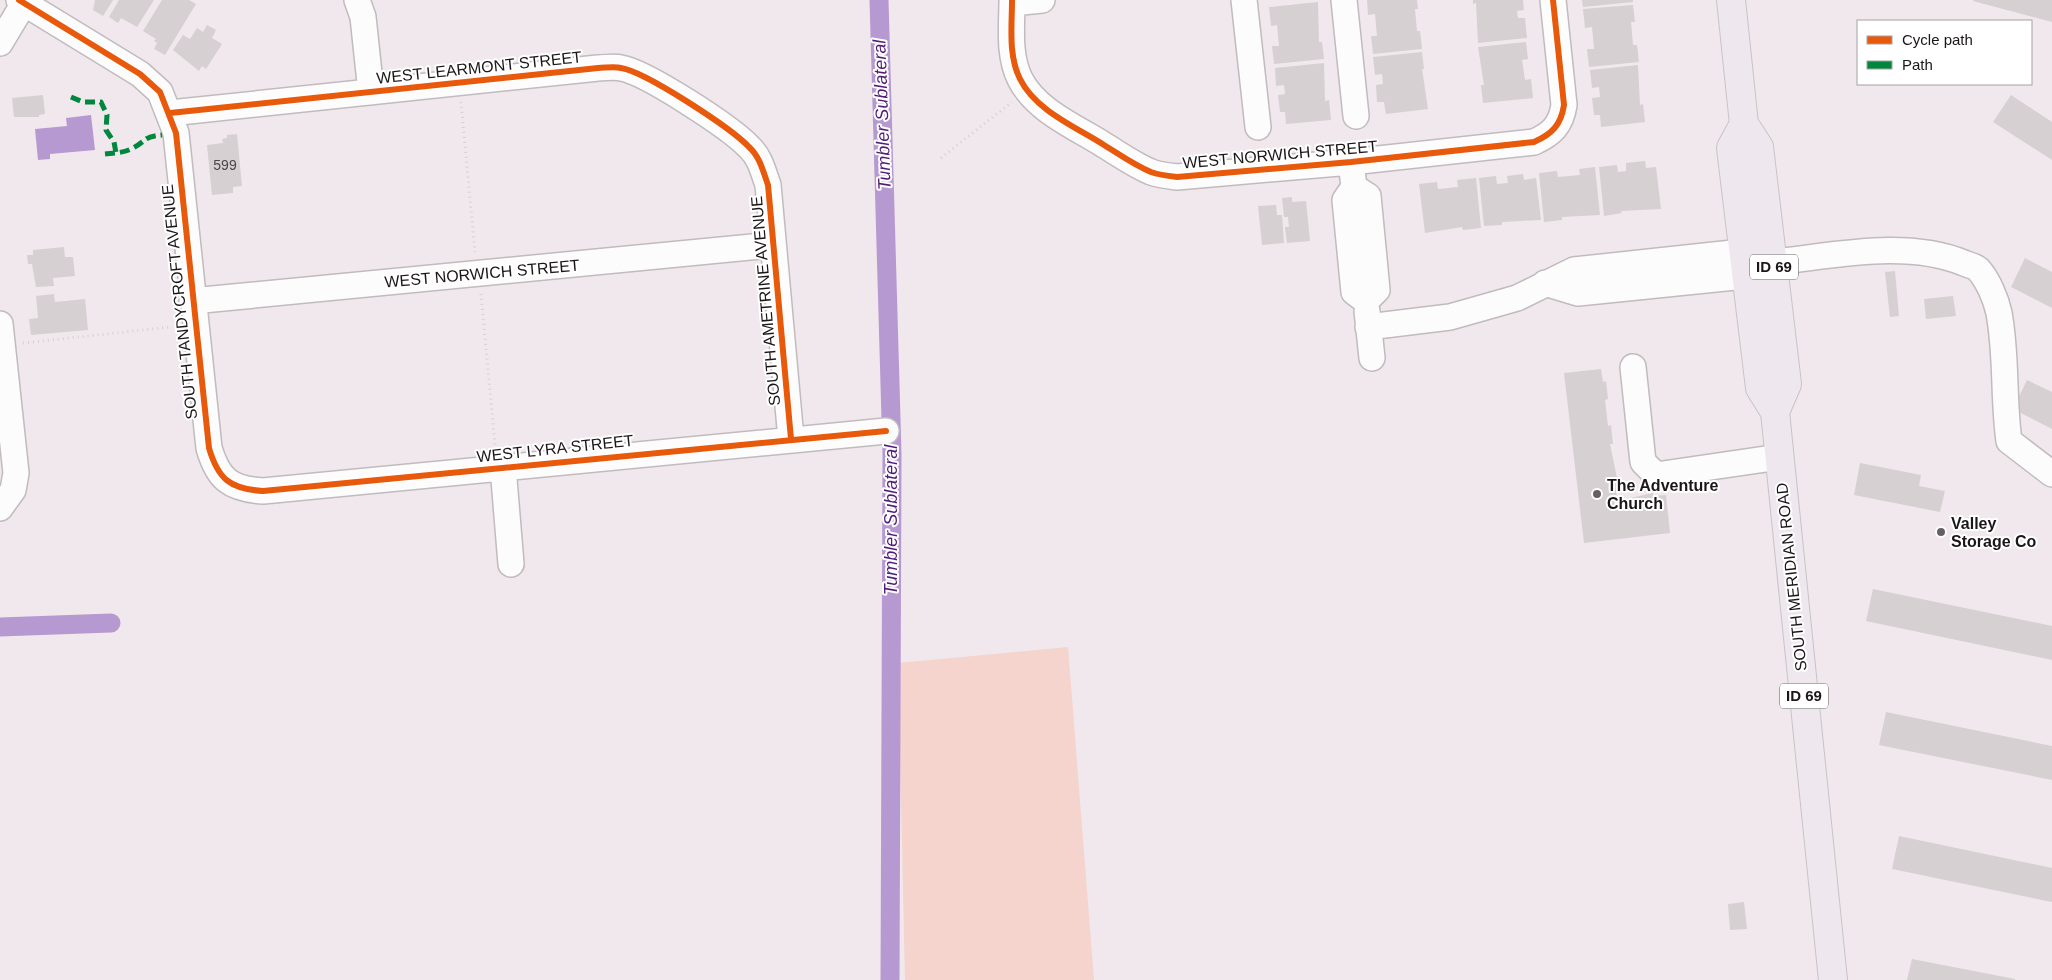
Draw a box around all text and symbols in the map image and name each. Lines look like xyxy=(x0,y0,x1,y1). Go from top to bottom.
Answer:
legend xyxy=(1857,20,2032,85)
text: Cycle path xyxy=(1902,31,1973,48)
water label: Tumbler Sublateral xyxy=(869,38,895,191)
street label: WEST LEARMONT STREET xyxy=(375,48,583,87)
text: Path xyxy=(1902,56,1933,73)
street label: WEST NORWICH STREET xyxy=(1182,137,1379,172)
house number: 599 xyxy=(213,157,237,173)
street label: SOUTH TANDYCROFT AVENUE xyxy=(159,184,200,420)
street label: SOUTH AMETRINE AVENUE xyxy=(748,195,783,407)
road number: ID 69 xyxy=(1750,254,1798,280)
street label: WEST NORWICH STREET xyxy=(384,256,581,291)
street label: WEST LYRA STREET xyxy=(476,432,635,465)
water label: Tumbler Sublateral xyxy=(881,444,901,595)
place label: The Adventure Church xyxy=(1607,477,1719,512)
street label: SOUTH MERIDIAN ROAD xyxy=(1773,482,1810,672)
marker: The Adventure Church xyxy=(1591,488,1603,500)
place label: Valley Storage Co xyxy=(1951,515,2037,550)
marker: Valley Storage Co xyxy=(1935,526,1947,538)
road number: ID 69 xyxy=(1780,684,1828,708)

